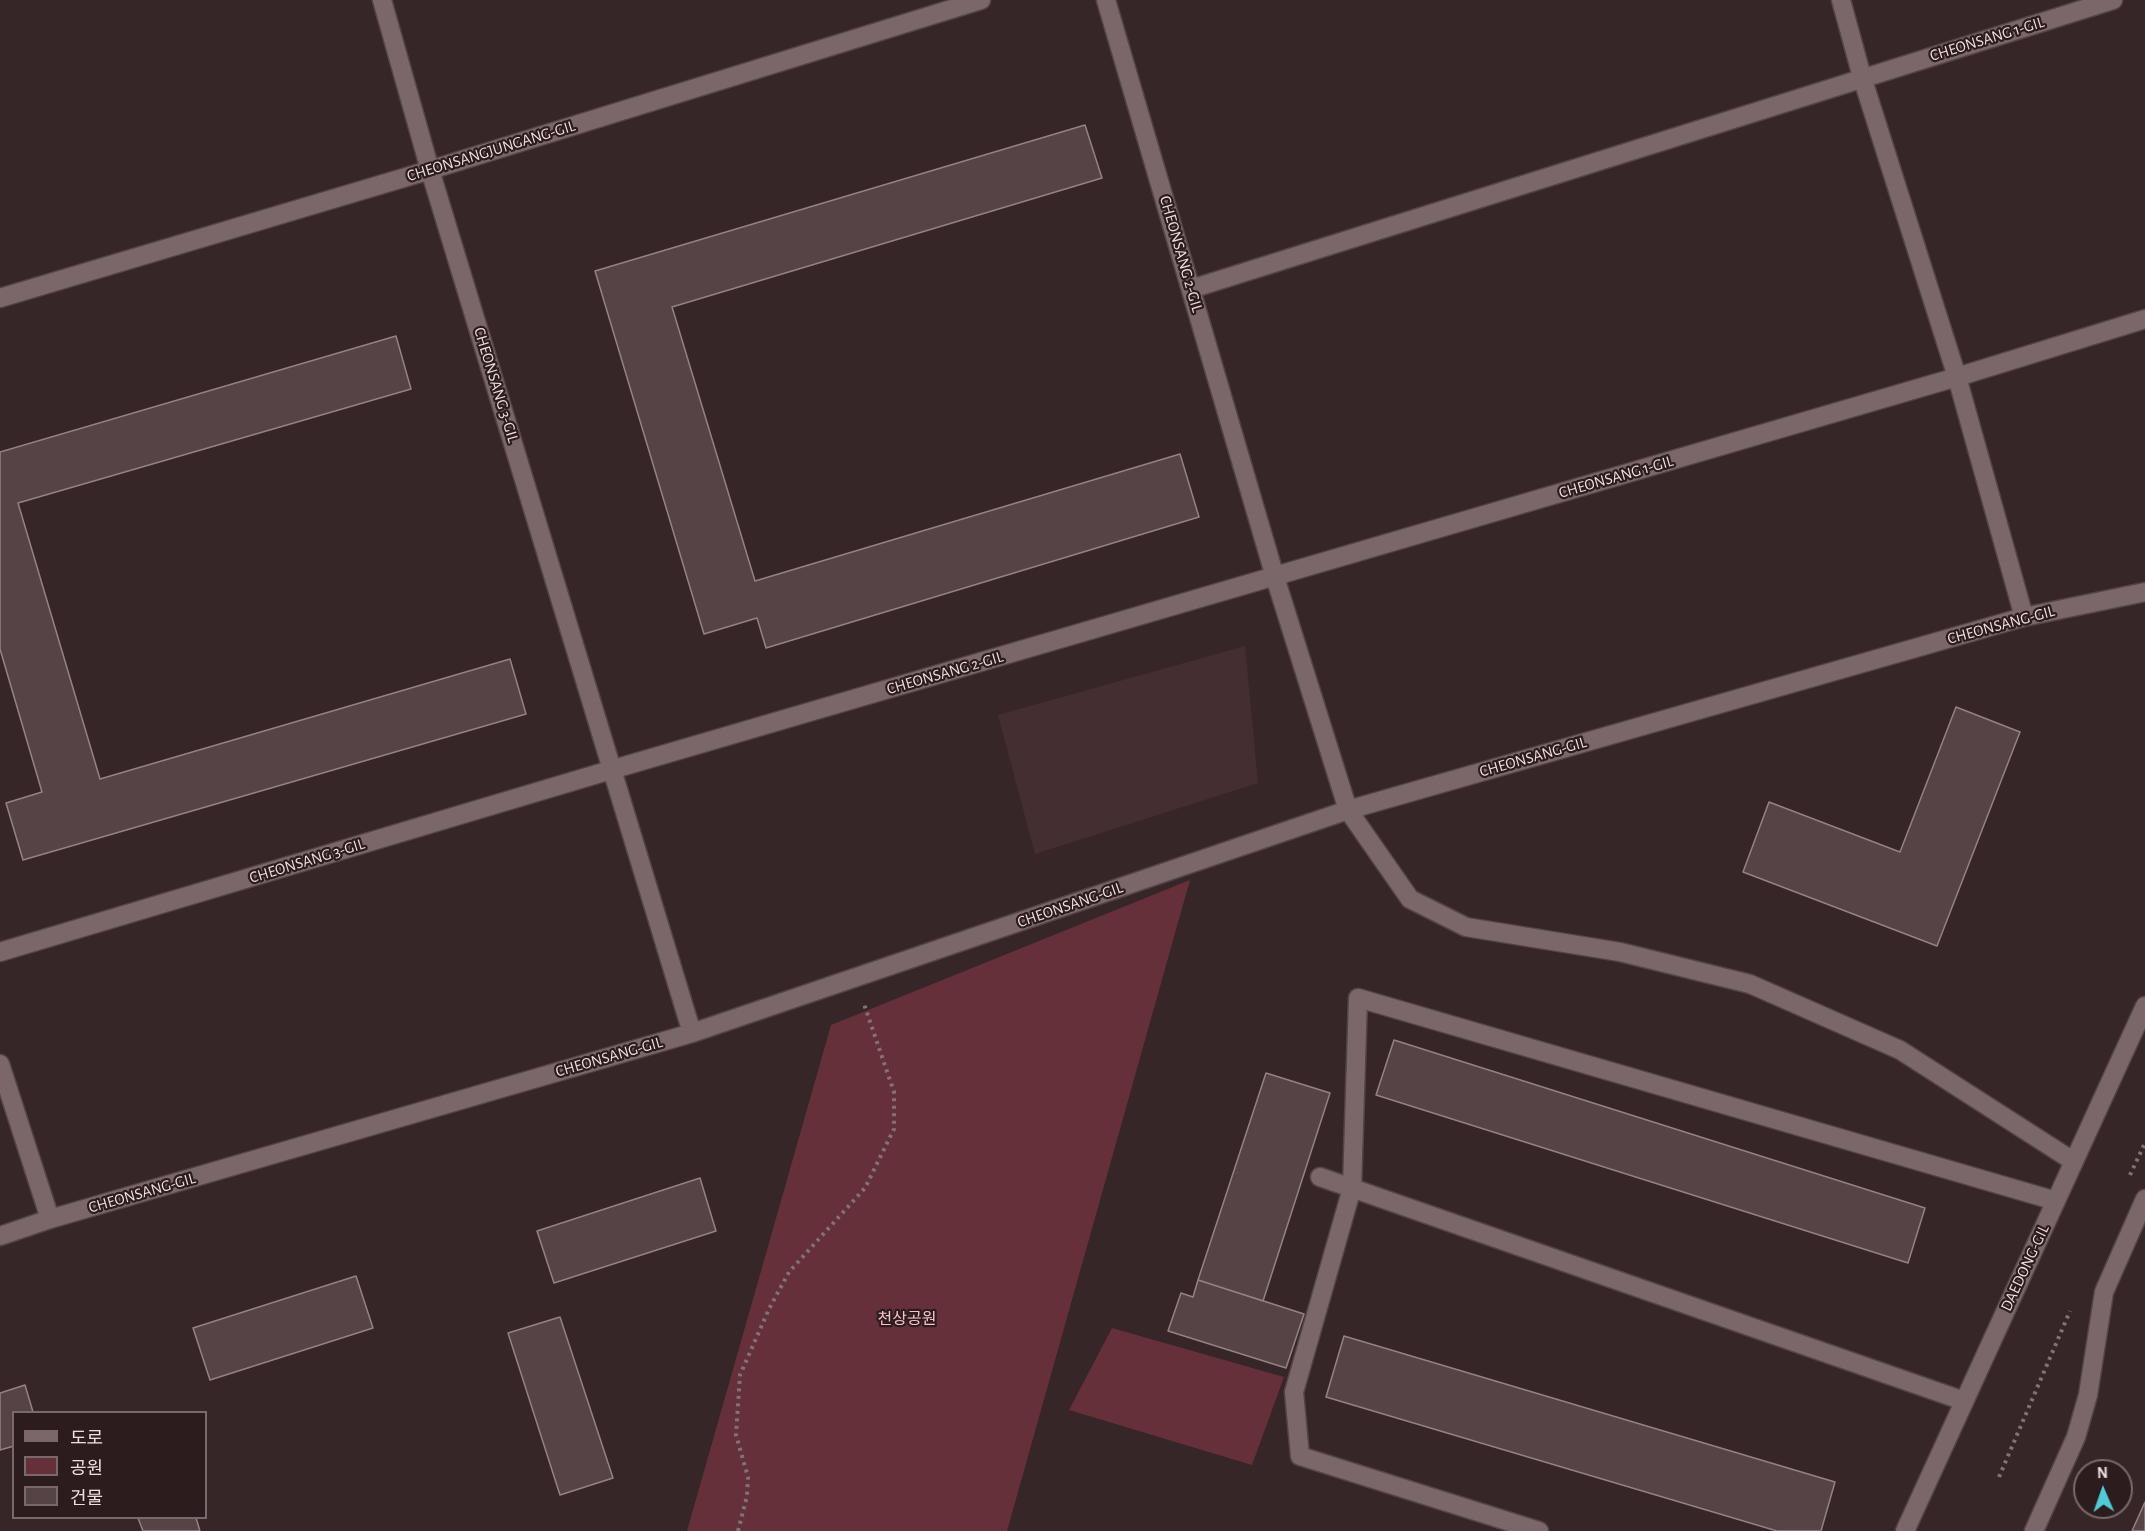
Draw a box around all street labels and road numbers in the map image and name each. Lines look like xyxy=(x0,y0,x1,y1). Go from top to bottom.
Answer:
street label: CHEONSANG 1-GIL xyxy=(1928,13,2046,65)
street label: CHEONSANGJUNGANG-GIL xyxy=(404,116,578,186)
street label: CHEONSANG 2-GIL xyxy=(1155,194,1207,314)
street label: CHEONSANG 3-GIL xyxy=(469,325,523,445)
street label: CHEONSANG 1-GIL xyxy=(1556,451,1676,503)
street label: CHEONSANG-GIL xyxy=(1945,601,2057,649)
street label: CHEONSANG 2-GIL xyxy=(885,647,1005,699)
street label: CHEONSANG-GIL xyxy=(1477,733,1589,781)
street label: CHEONSANG 3-GIL xyxy=(247,834,367,888)
street label: CHEONSANG-GIL xyxy=(1015,878,1125,932)
street label: CHEONSANG-GIL xyxy=(553,1033,665,1081)
street label: CHEONSANG-GIL xyxy=(86,1169,198,1217)
street label: DAEDONG-GIL xyxy=(1997,1222,2053,1314)

